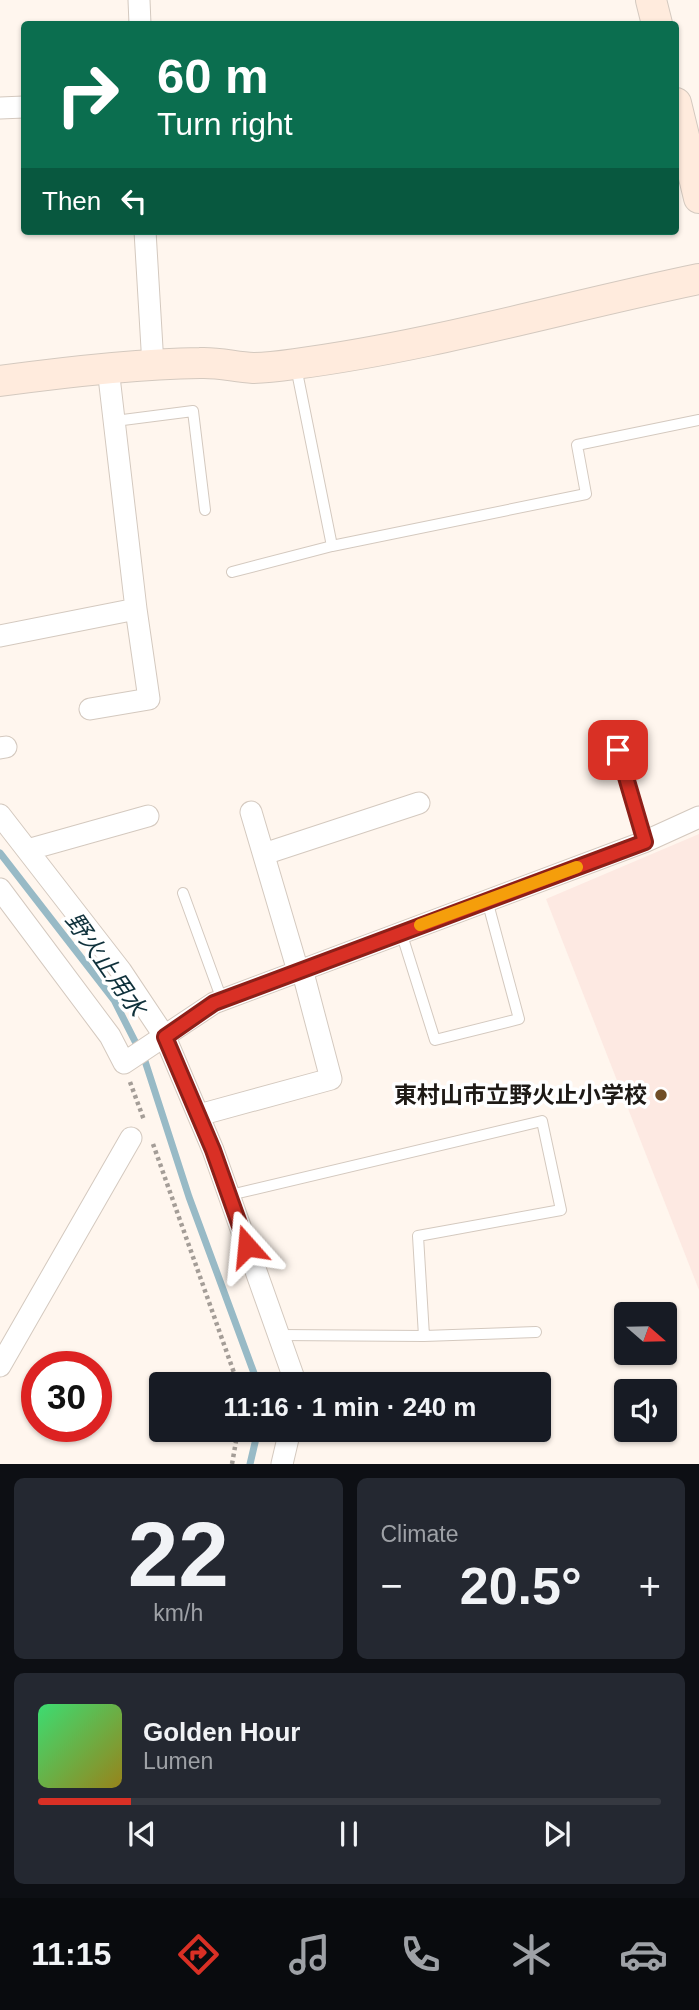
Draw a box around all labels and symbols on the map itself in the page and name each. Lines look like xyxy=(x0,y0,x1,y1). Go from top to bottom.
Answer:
pin xyxy=(588,720,648,780)
water label: 野火止用水 xyxy=(61,907,153,1023)
place label: 東村山市立野火止小学校 xyxy=(394,1082,647,1108)
marker: 東村山市立野火止小学校 xyxy=(653,1087,669,1103)
position arrow xyxy=(210,1209,284,1283)
north arrow xyxy=(614,1302,677,1365)
speed limit sign: 30 xyxy=(21,1351,112,1442)

